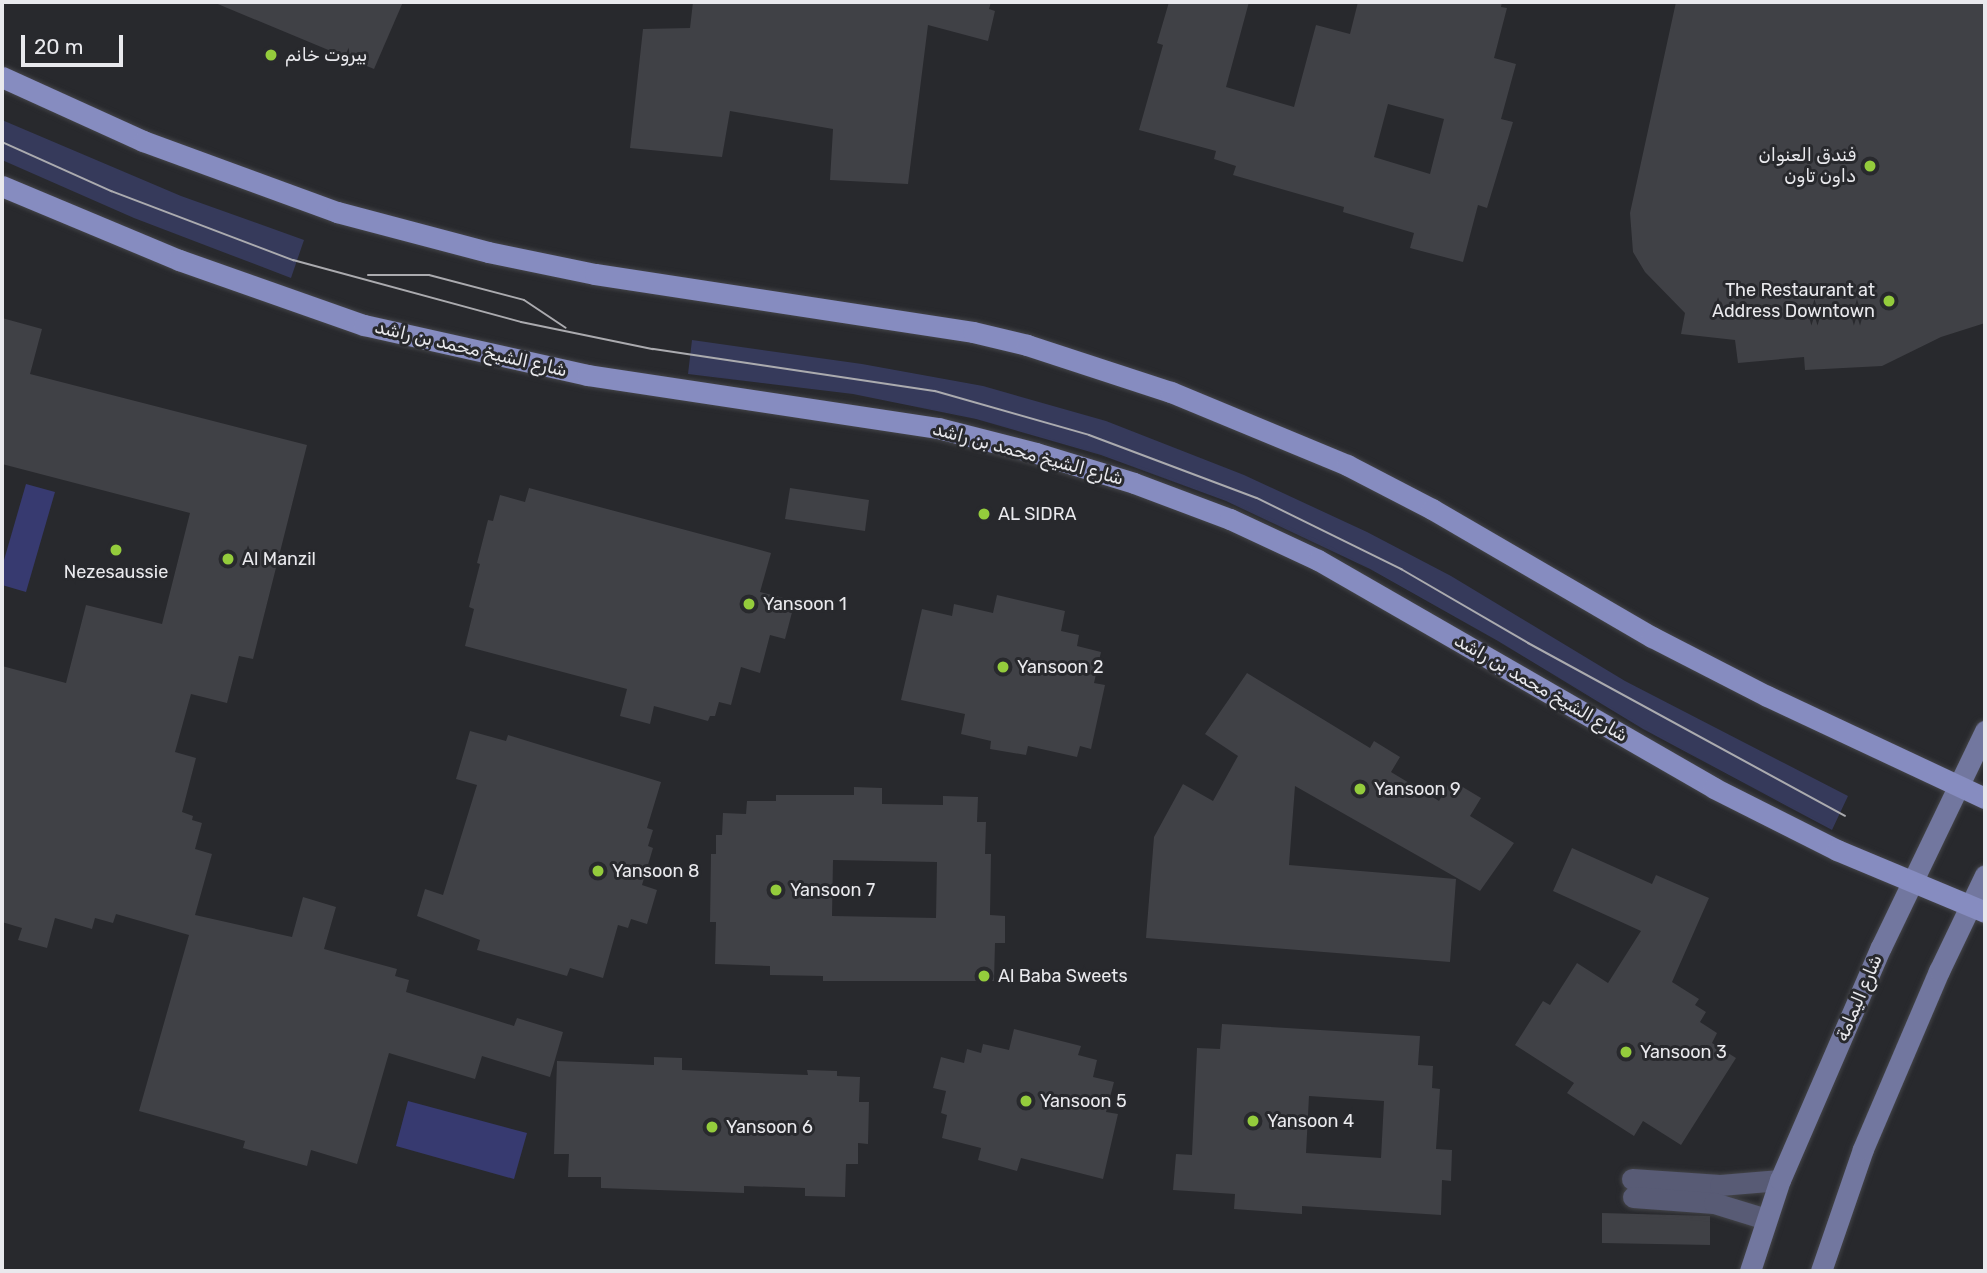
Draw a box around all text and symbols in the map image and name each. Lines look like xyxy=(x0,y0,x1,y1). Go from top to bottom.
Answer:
scale bar xyxy=(24,21,126,65)
text: 20 m xyxy=(34,34,83,59)
place label: بيروت خانم xyxy=(285,44,367,66)
marker: بيروت خانم xyxy=(263,47,279,63)
place label: فندق العنوان داون تاون xyxy=(1759,145,1856,188)
marker: فندق العنوان داون تاون xyxy=(1862,158,1878,174)
place label: The Restaurant at Address Downtown xyxy=(1712,280,1875,322)
marker: The Restaurant at Address Downtown xyxy=(1881,293,1897,309)
street label: شارع الشيخ محمد بن راشد xyxy=(373,316,569,382)
street label: شارع الشيخ محمد بن راشد xyxy=(930,418,1126,490)
place label: AL SIDRA xyxy=(998,503,1077,525)
marker: AL SIDRA xyxy=(976,506,992,522)
marker: Nezesaussie xyxy=(108,542,124,558)
place label: Al Manzil xyxy=(242,548,316,570)
marker: Al Manzil xyxy=(220,551,236,567)
place label: Nezesaussie xyxy=(64,561,168,583)
place label: Yansoon 1 xyxy=(763,593,847,615)
marker: Yansoon 1 xyxy=(741,596,757,612)
street label: شارع الشيخ محمد بن راشد xyxy=(1450,629,1632,747)
place label: Yansoon 2 xyxy=(1017,656,1103,678)
marker: Yansoon 2 xyxy=(995,659,1011,675)
place label: Yansoon 9 xyxy=(1374,778,1461,800)
marker: Yansoon 9 xyxy=(1352,781,1368,797)
place label: Yansoon 8 xyxy=(612,860,699,882)
marker: Yansoon 8 xyxy=(590,863,606,879)
place label: Yansoon 7 xyxy=(790,879,875,901)
marker: Yansoon 7 xyxy=(768,882,784,898)
street label: شارع اليمامة xyxy=(1831,951,1887,1045)
place label: Al Baba Sweets xyxy=(998,965,1128,987)
marker: Al Baba Sweets xyxy=(976,968,992,984)
place label: Yansoon 3 xyxy=(1640,1041,1727,1063)
marker: Yansoon 3 xyxy=(1618,1044,1634,1060)
place label: Yansoon 5 xyxy=(1040,1090,1127,1112)
marker: Yansoon 5 xyxy=(1018,1093,1034,1109)
place label: Yansoon 4 xyxy=(1267,1110,1354,1132)
marker: Yansoon 4 xyxy=(1245,1113,1261,1129)
place label: Yansoon 6 xyxy=(726,1116,813,1138)
marker: Yansoon 6 xyxy=(704,1119,720,1135)

